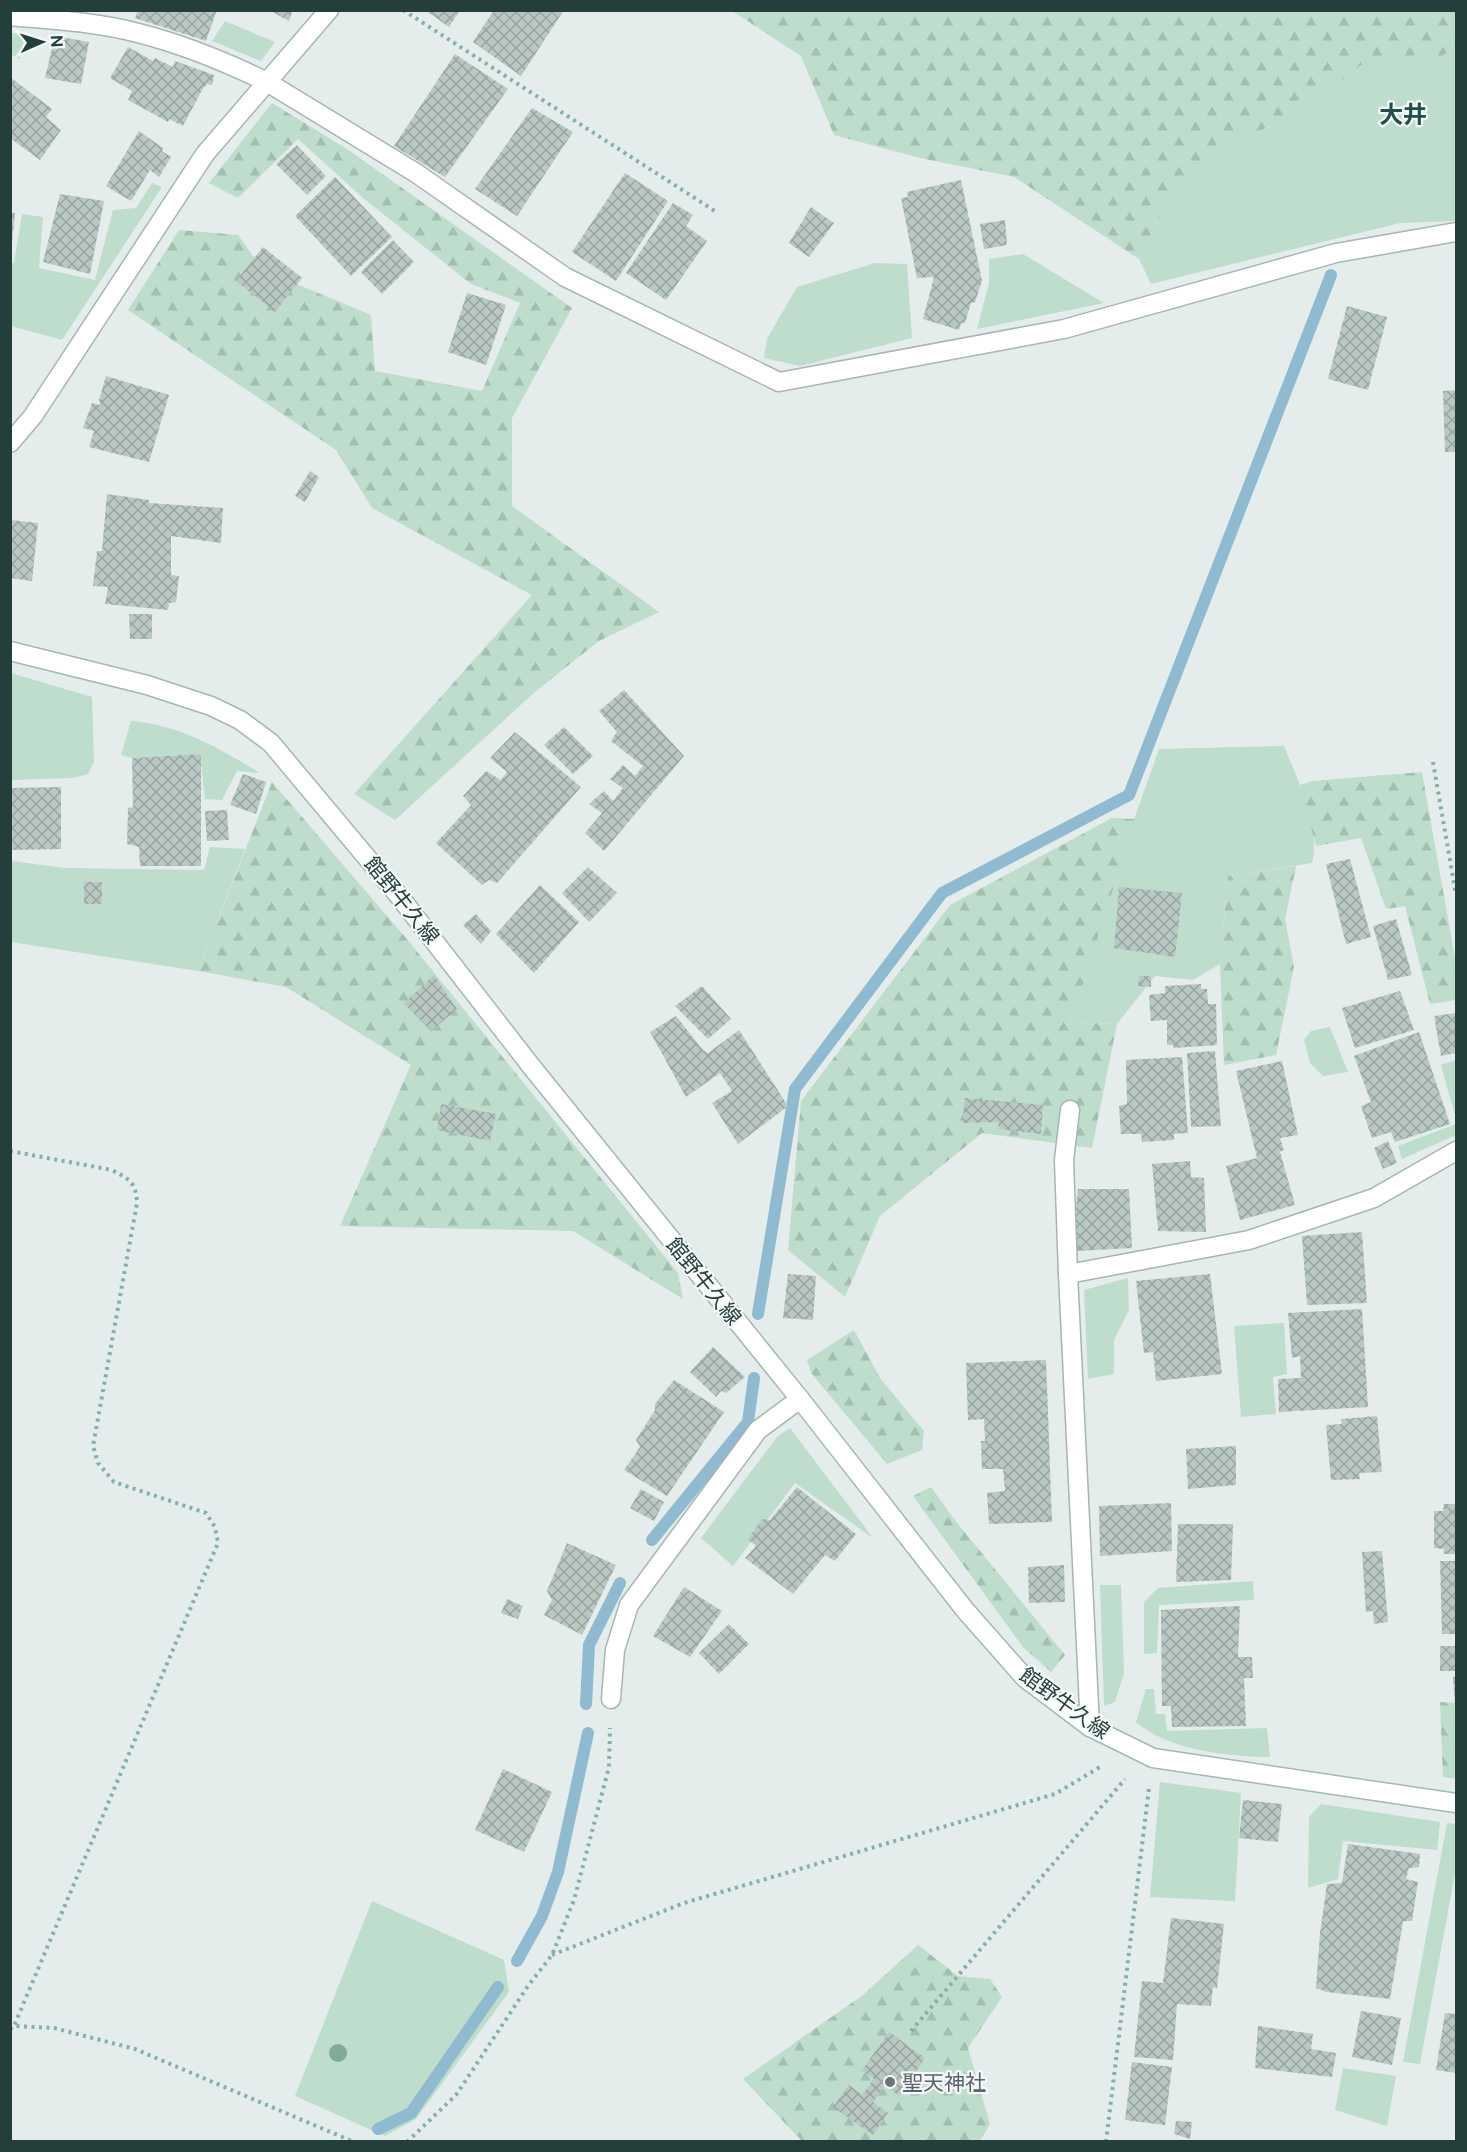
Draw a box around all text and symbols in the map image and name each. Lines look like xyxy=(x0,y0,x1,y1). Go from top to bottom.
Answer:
north arrow xyxy=(12,12,72,72)
text: N xyxy=(47,34,66,48)
district label: 大井 xyxy=(1379,100,1427,128)
street label: 館野牛久線 xyxy=(359,851,445,949)
street label: 館野牛久線 xyxy=(661,1232,747,1330)
street label: 館野牛久線 xyxy=(1015,1662,1115,1744)
place label: 聖天神社 xyxy=(902,2070,986,2095)
marker: 聖天神社 xyxy=(883,2075,897,2089)

